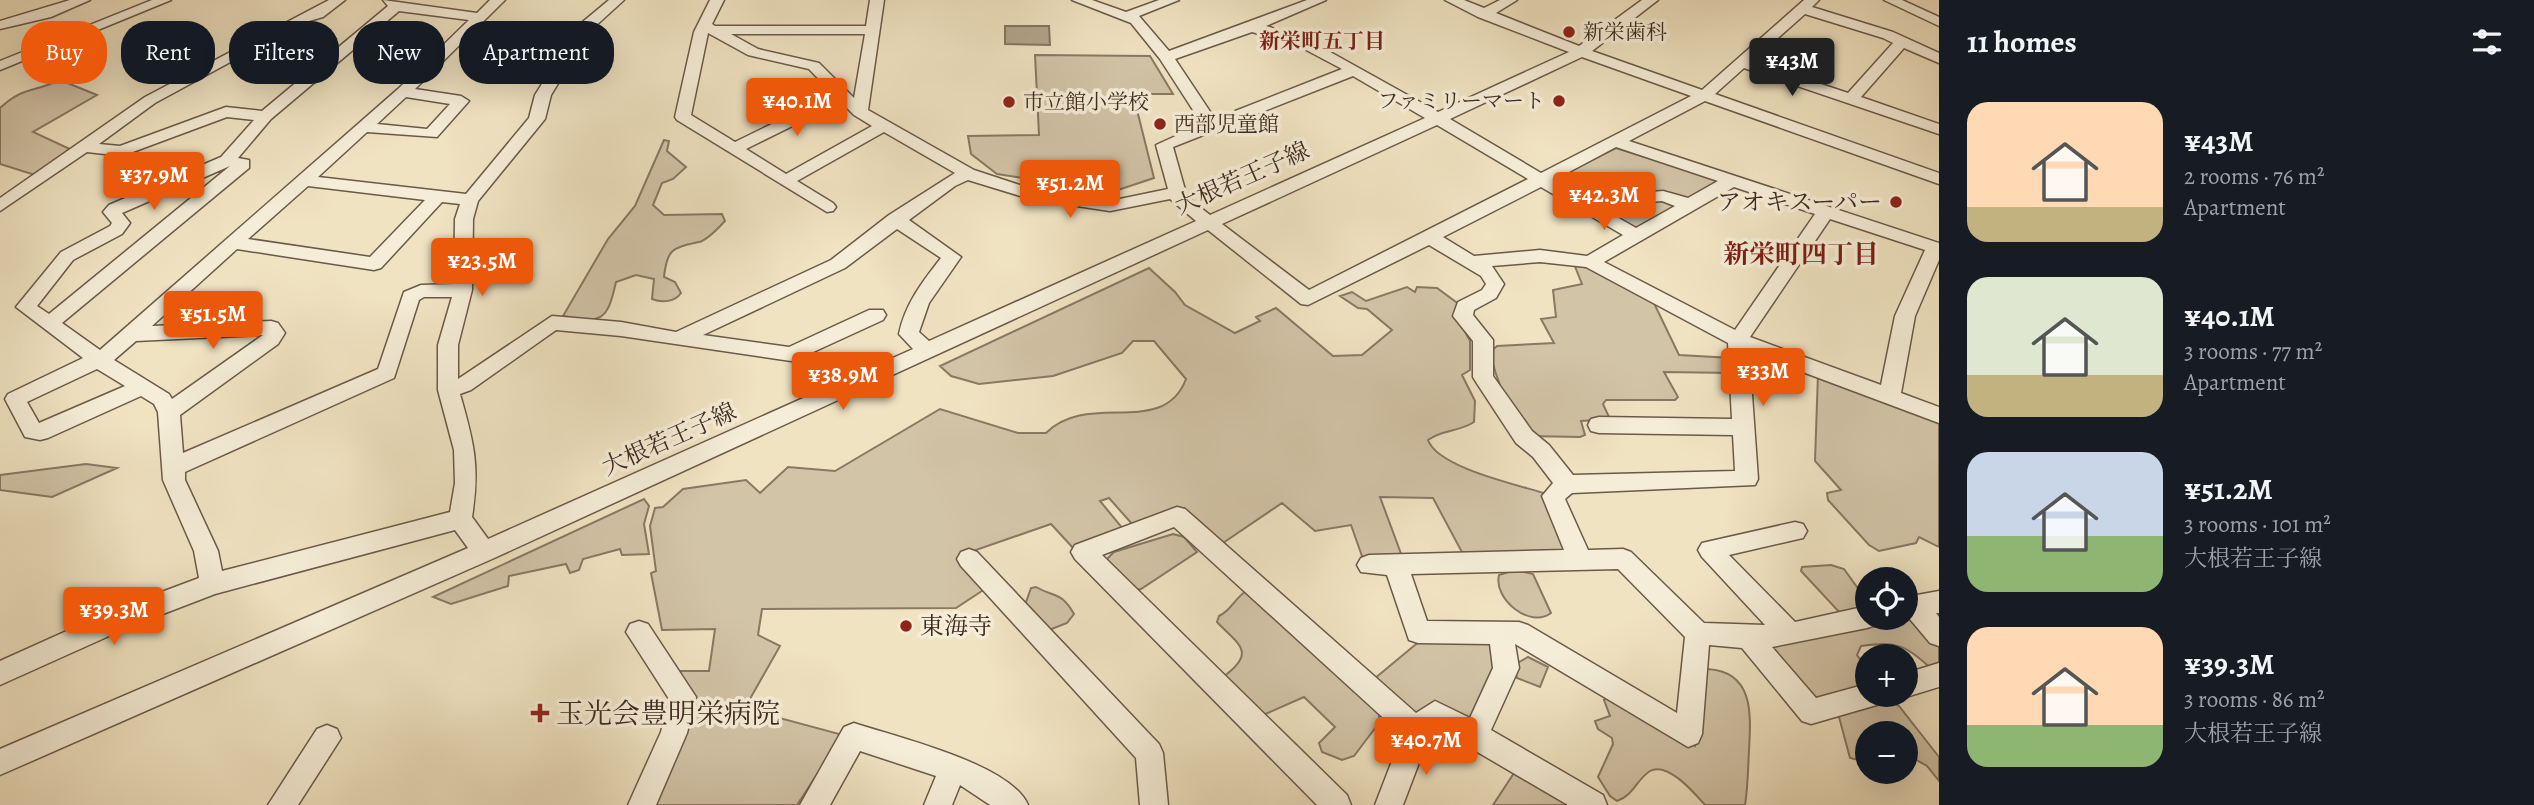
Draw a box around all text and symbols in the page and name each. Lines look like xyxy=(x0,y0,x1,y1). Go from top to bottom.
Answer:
place label: 新栄歯科 xyxy=(1583,18,1667,46)
chip: Buy xyxy=(21,21,107,84)
chip: Rent xyxy=(121,21,215,84)
chip: Filters xyxy=(229,21,339,84)
chip: New xyxy=(353,21,445,84)
chip: Apartment xyxy=(459,21,614,84)
text: 11 homes xyxy=(1967,22,2077,62)
icon: filters xyxy=(2468,23,2506,61)
marker: 新栄歯科 xyxy=(1561,24,1577,40)
district label: 新栄町五丁目 xyxy=(1259,27,1385,55)
pin: ¥43M xyxy=(1751,38,1833,98)
text: ¥43M xyxy=(1765,45,1819,76)
pin: ¥40.1M xyxy=(740,78,854,138)
text: ¥40.1M xyxy=(762,85,832,116)
place label: ファミリーマート xyxy=(1377,87,1545,115)
place label: 市立館小学校 xyxy=(1023,88,1149,116)
marker: ファミリーマート xyxy=(1551,93,1567,109)
marker: 市立館小学校 xyxy=(1001,94,1017,110)
place label: 西部児童館 xyxy=(1174,110,1279,138)
marker: 西部児童館 xyxy=(1152,116,1168,132)
text: ¥43M xyxy=(2184,121,2253,161)
icon: home xyxy=(2023,130,2107,214)
street label: 大根若王子線 xyxy=(1170,134,1314,222)
pin: ¥37.9M xyxy=(97,152,211,212)
text: ¥37.9M xyxy=(119,159,189,190)
pin: ¥51.2M xyxy=(1013,160,1127,220)
text: 2 rooms · 76 m² xyxy=(2184,161,2325,192)
text: ¥51.2M xyxy=(1036,167,1104,198)
pin: ¥42.3M xyxy=(1547,173,1661,232)
text: ¥42.3M xyxy=(1569,179,1639,210)
place label: アオキスーパー xyxy=(1717,186,1882,218)
text: Apartment xyxy=(2184,192,2286,223)
marker: アオキスーパー xyxy=(1888,194,1904,210)
district label: 新栄町四丁目 xyxy=(1723,237,1879,272)
pin: ¥23.5M xyxy=(425,238,539,298)
text: ¥23.5M xyxy=(447,245,517,276)
pin: ¥51.5M xyxy=(156,292,270,351)
text: ¥40.1M xyxy=(2184,296,2275,336)
text: ¥51.5M xyxy=(180,298,246,329)
icon: home xyxy=(2023,305,2107,389)
text: 3 rooms · 77 m² xyxy=(2184,336,2322,367)
pin: ¥33M xyxy=(1722,348,1804,408)
pin: ¥38.9M xyxy=(786,352,900,412)
text: ¥33M xyxy=(1737,355,1789,386)
text: ¥38.9M xyxy=(808,359,878,390)
text: Apartment xyxy=(2184,367,2286,398)
street label: 大根若王子線 xyxy=(597,395,741,483)
text: ¥51.2M xyxy=(2184,469,2273,509)
icon: home xyxy=(2023,480,2107,564)
text: 3 rooms · 101 m² xyxy=(2184,509,2331,540)
text: 大根若王子線 xyxy=(2184,543,2322,574)
map controls xyxy=(1855,567,1918,784)
button: locate xyxy=(1855,567,1918,630)
pin: ¥39.3M xyxy=(57,588,171,647)
text: ¥39.3M xyxy=(79,594,149,625)
place label: 東海寺 xyxy=(920,610,992,642)
marker: 東海寺 xyxy=(898,618,914,634)
button: + xyxy=(1855,644,1918,707)
text: ¥39.3M xyxy=(2184,644,2274,684)
icon: home xyxy=(2023,655,2107,739)
text: 3 rooms · 86 m² xyxy=(2184,684,2325,715)
place label: 玉光会豊明栄病院 xyxy=(556,695,780,733)
marker: 玉光会豊明栄病院 xyxy=(530,703,550,723)
pin: ¥40.7M xyxy=(1369,718,1483,777)
text: 大根若王子線 xyxy=(2184,718,2322,749)
button: − xyxy=(1855,721,1918,784)
text: ¥40.7M xyxy=(1390,724,1462,755)

